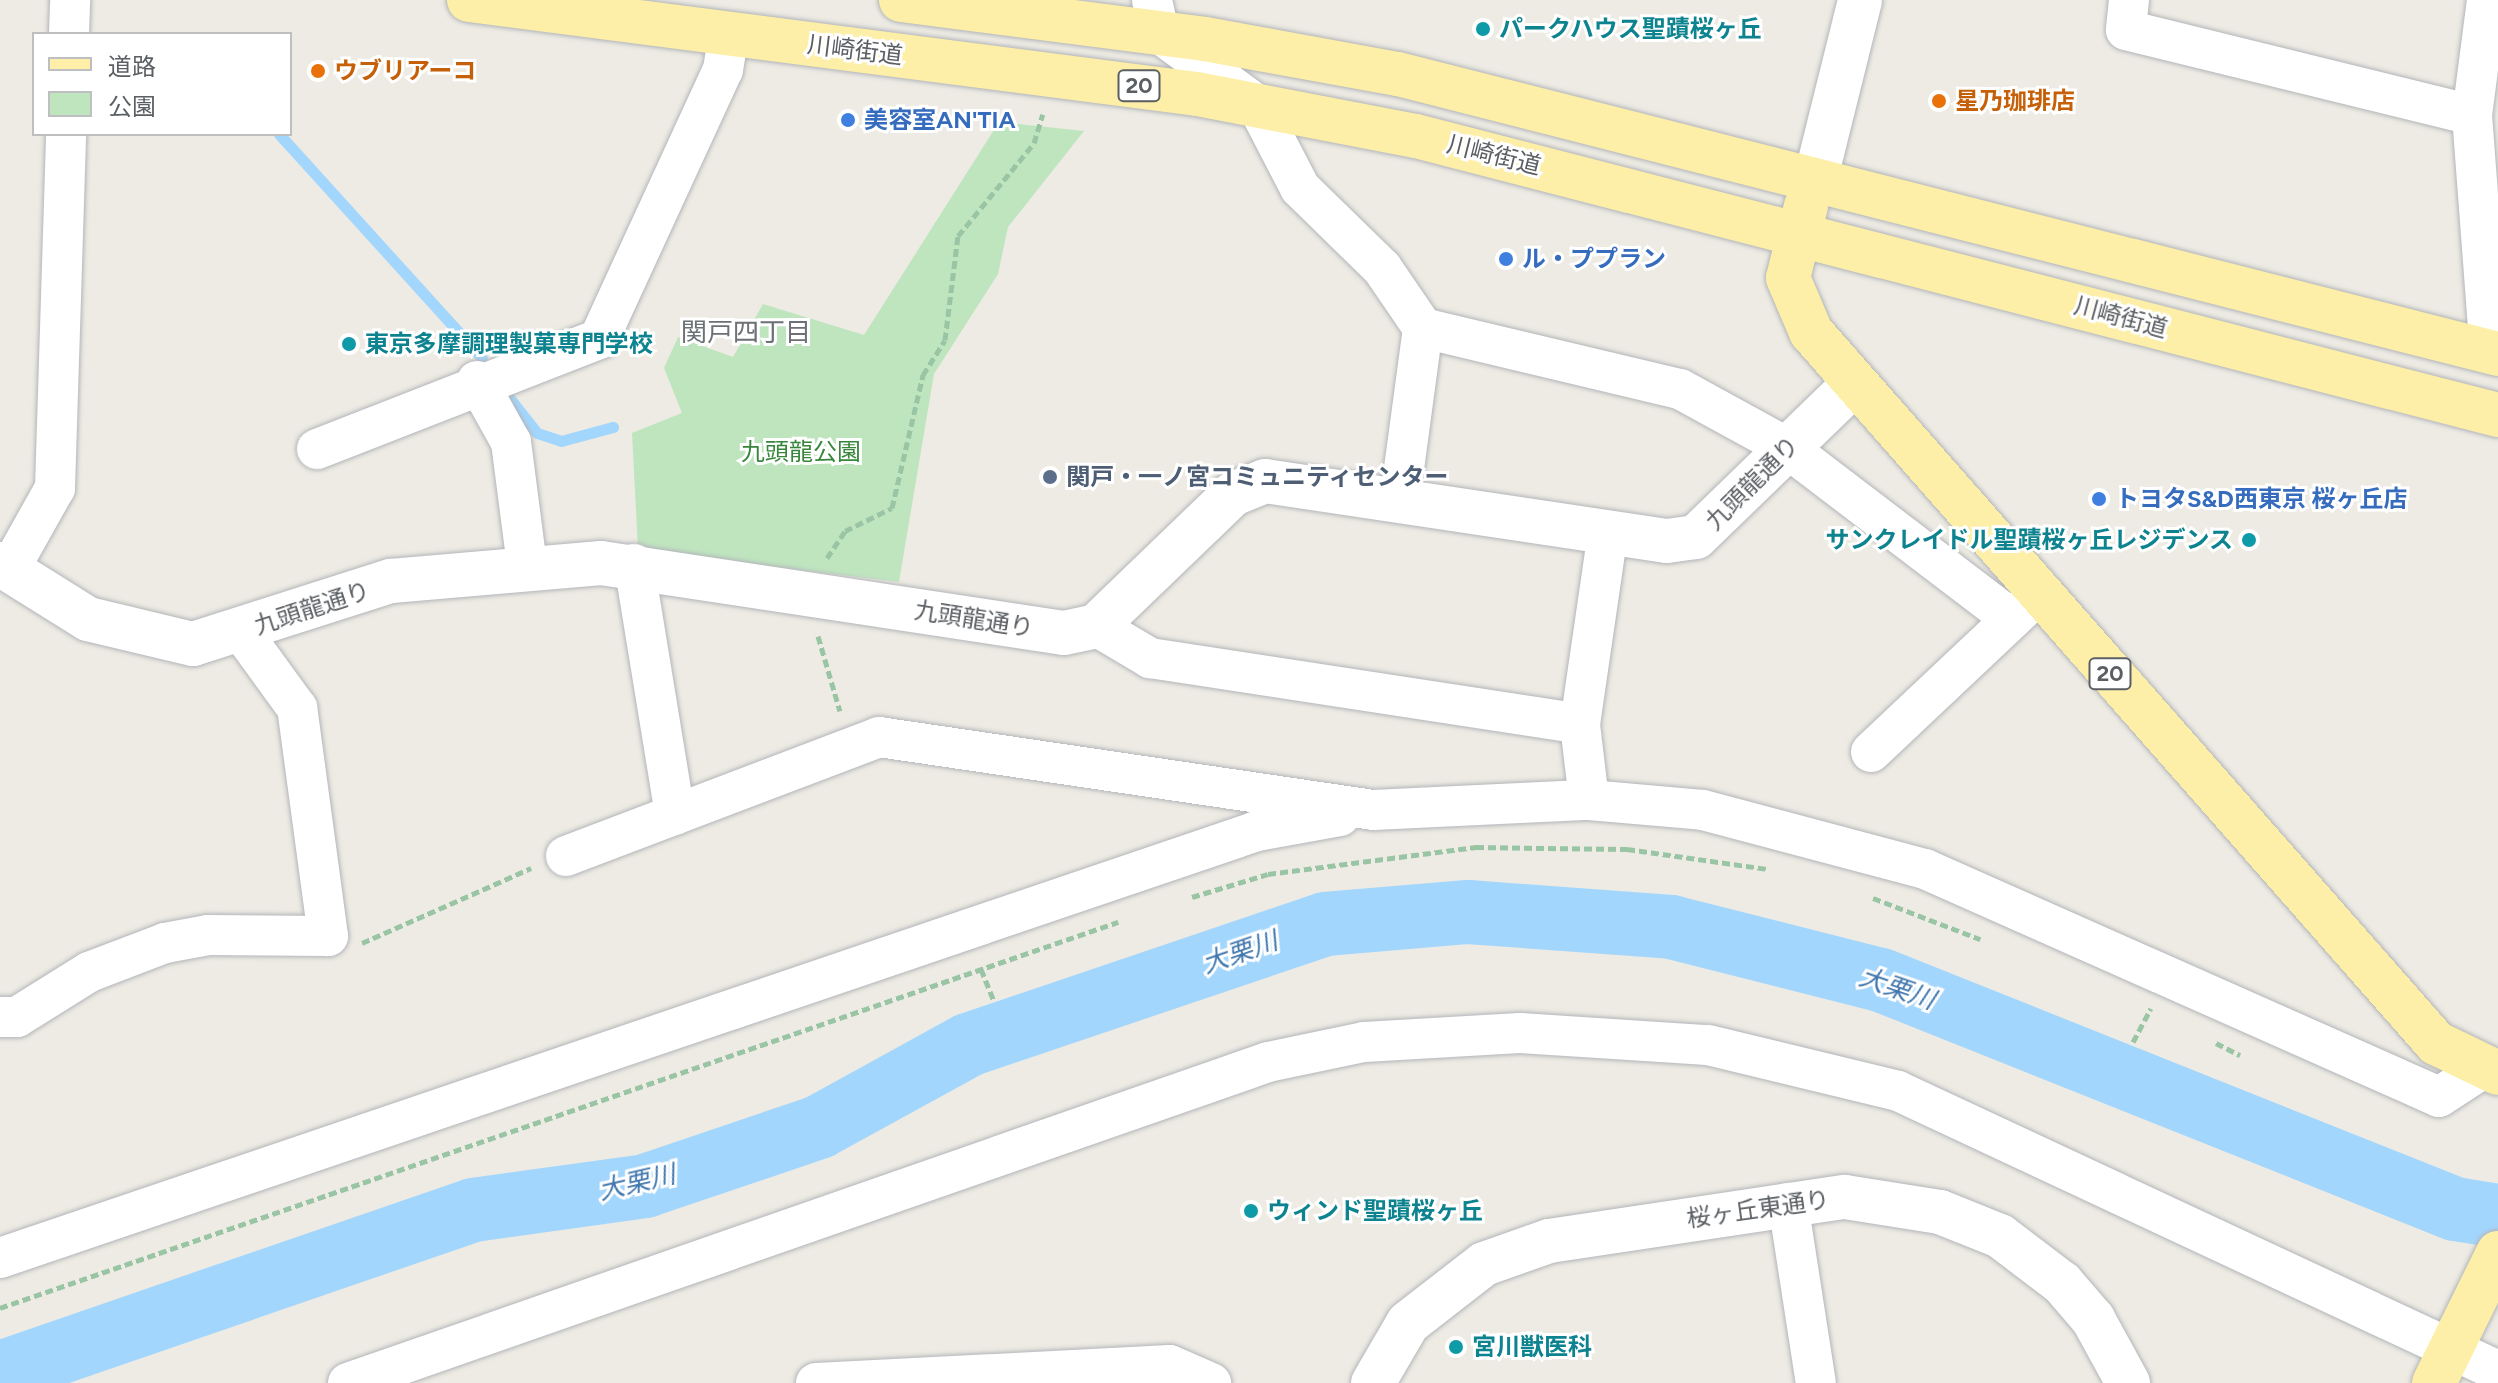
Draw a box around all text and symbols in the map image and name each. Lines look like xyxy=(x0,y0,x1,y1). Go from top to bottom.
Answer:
place label: パークハウス聖蹟桜ヶ丘 xyxy=(1499,15,1763,43)
marker: パークハウス聖蹟桜ヶ丘 xyxy=(1474,20,1492,38)
street label: 川崎街道 xyxy=(806,30,904,70)
legend xyxy=(32,32,292,136)
text: 道路 xyxy=(108,52,156,81)
place label: ウブリアーコ xyxy=(334,57,477,85)
marker: ウブリアーコ xyxy=(309,62,327,80)
road number: 20 xyxy=(1117,68,1161,104)
place label: 星乃珈琲店 xyxy=(1955,87,2075,115)
text: 公園 xyxy=(108,92,156,121)
marker: 星乃珈琲店 xyxy=(1930,92,1948,110)
place label: 美容室AN'TIA xyxy=(864,106,1016,134)
marker: 美容室AN'TIA xyxy=(839,111,857,129)
street label: 川崎街道 xyxy=(1444,129,1544,181)
place label: ル・ププラン xyxy=(1522,245,1666,273)
marker: ル・ププラン xyxy=(1497,250,1515,268)
street label: 川崎街道 xyxy=(2071,291,2171,343)
district label: 関戸四丁目 xyxy=(681,317,811,349)
place label: 東京多摩調理製菓専門学校 xyxy=(365,330,653,358)
marker: 東京多摩調理製菓専門学校 xyxy=(340,335,358,353)
street label: 九頭龍通り xyxy=(1699,430,1805,536)
park label: 九頭龍公園 xyxy=(741,438,861,466)
place label: 関戸・一ノ宮コミュニティセンター xyxy=(1066,463,1450,491)
marker: 関戸・一ノ宮コミュニティセンター xyxy=(1041,468,1059,486)
place label: トヨタS&D西東京 桜ヶ丘店 xyxy=(2115,485,2408,513)
marker: トヨタS&D西東京 桜ヶ丘店 xyxy=(2090,490,2108,508)
place label: サンクレイドル聖蹟桜ヶ丘レジデンス xyxy=(1825,526,2233,554)
marker: サンクレイドル聖蹟桜ヶ丘レジデンス xyxy=(2240,531,2258,549)
street label: 九頭龍通り xyxy=(250,576,374,640)
street label: 九頭龍通り xyxy=(912,595,1036,643)
road number: 20 xyxy=(2088,656,2132,692)
water label: 大栗川 xyxy=(1198,926,1282,980)
water label: 大栗川 xyxy=(1855,962,1939,1016)
water label: 大栗川 xyxy=(595,1159,679,1207)
street label: 桜ヶ丘東通り xyxy=(1685,1185,1831,1233)
place label: ウィンド聖蹟桜ヶ丘 xyxy=(1267,1197,1483,1225)
marker: ウィンド聖蹟桜ヶ丘 xyxy=(1242,1202,1260,1220)
place label: 宮川獣医科 xyxy=(1472,1333,1592,1361)
marker: 宮川獣医科 xyxy=(1447,1338,1465,1356)

